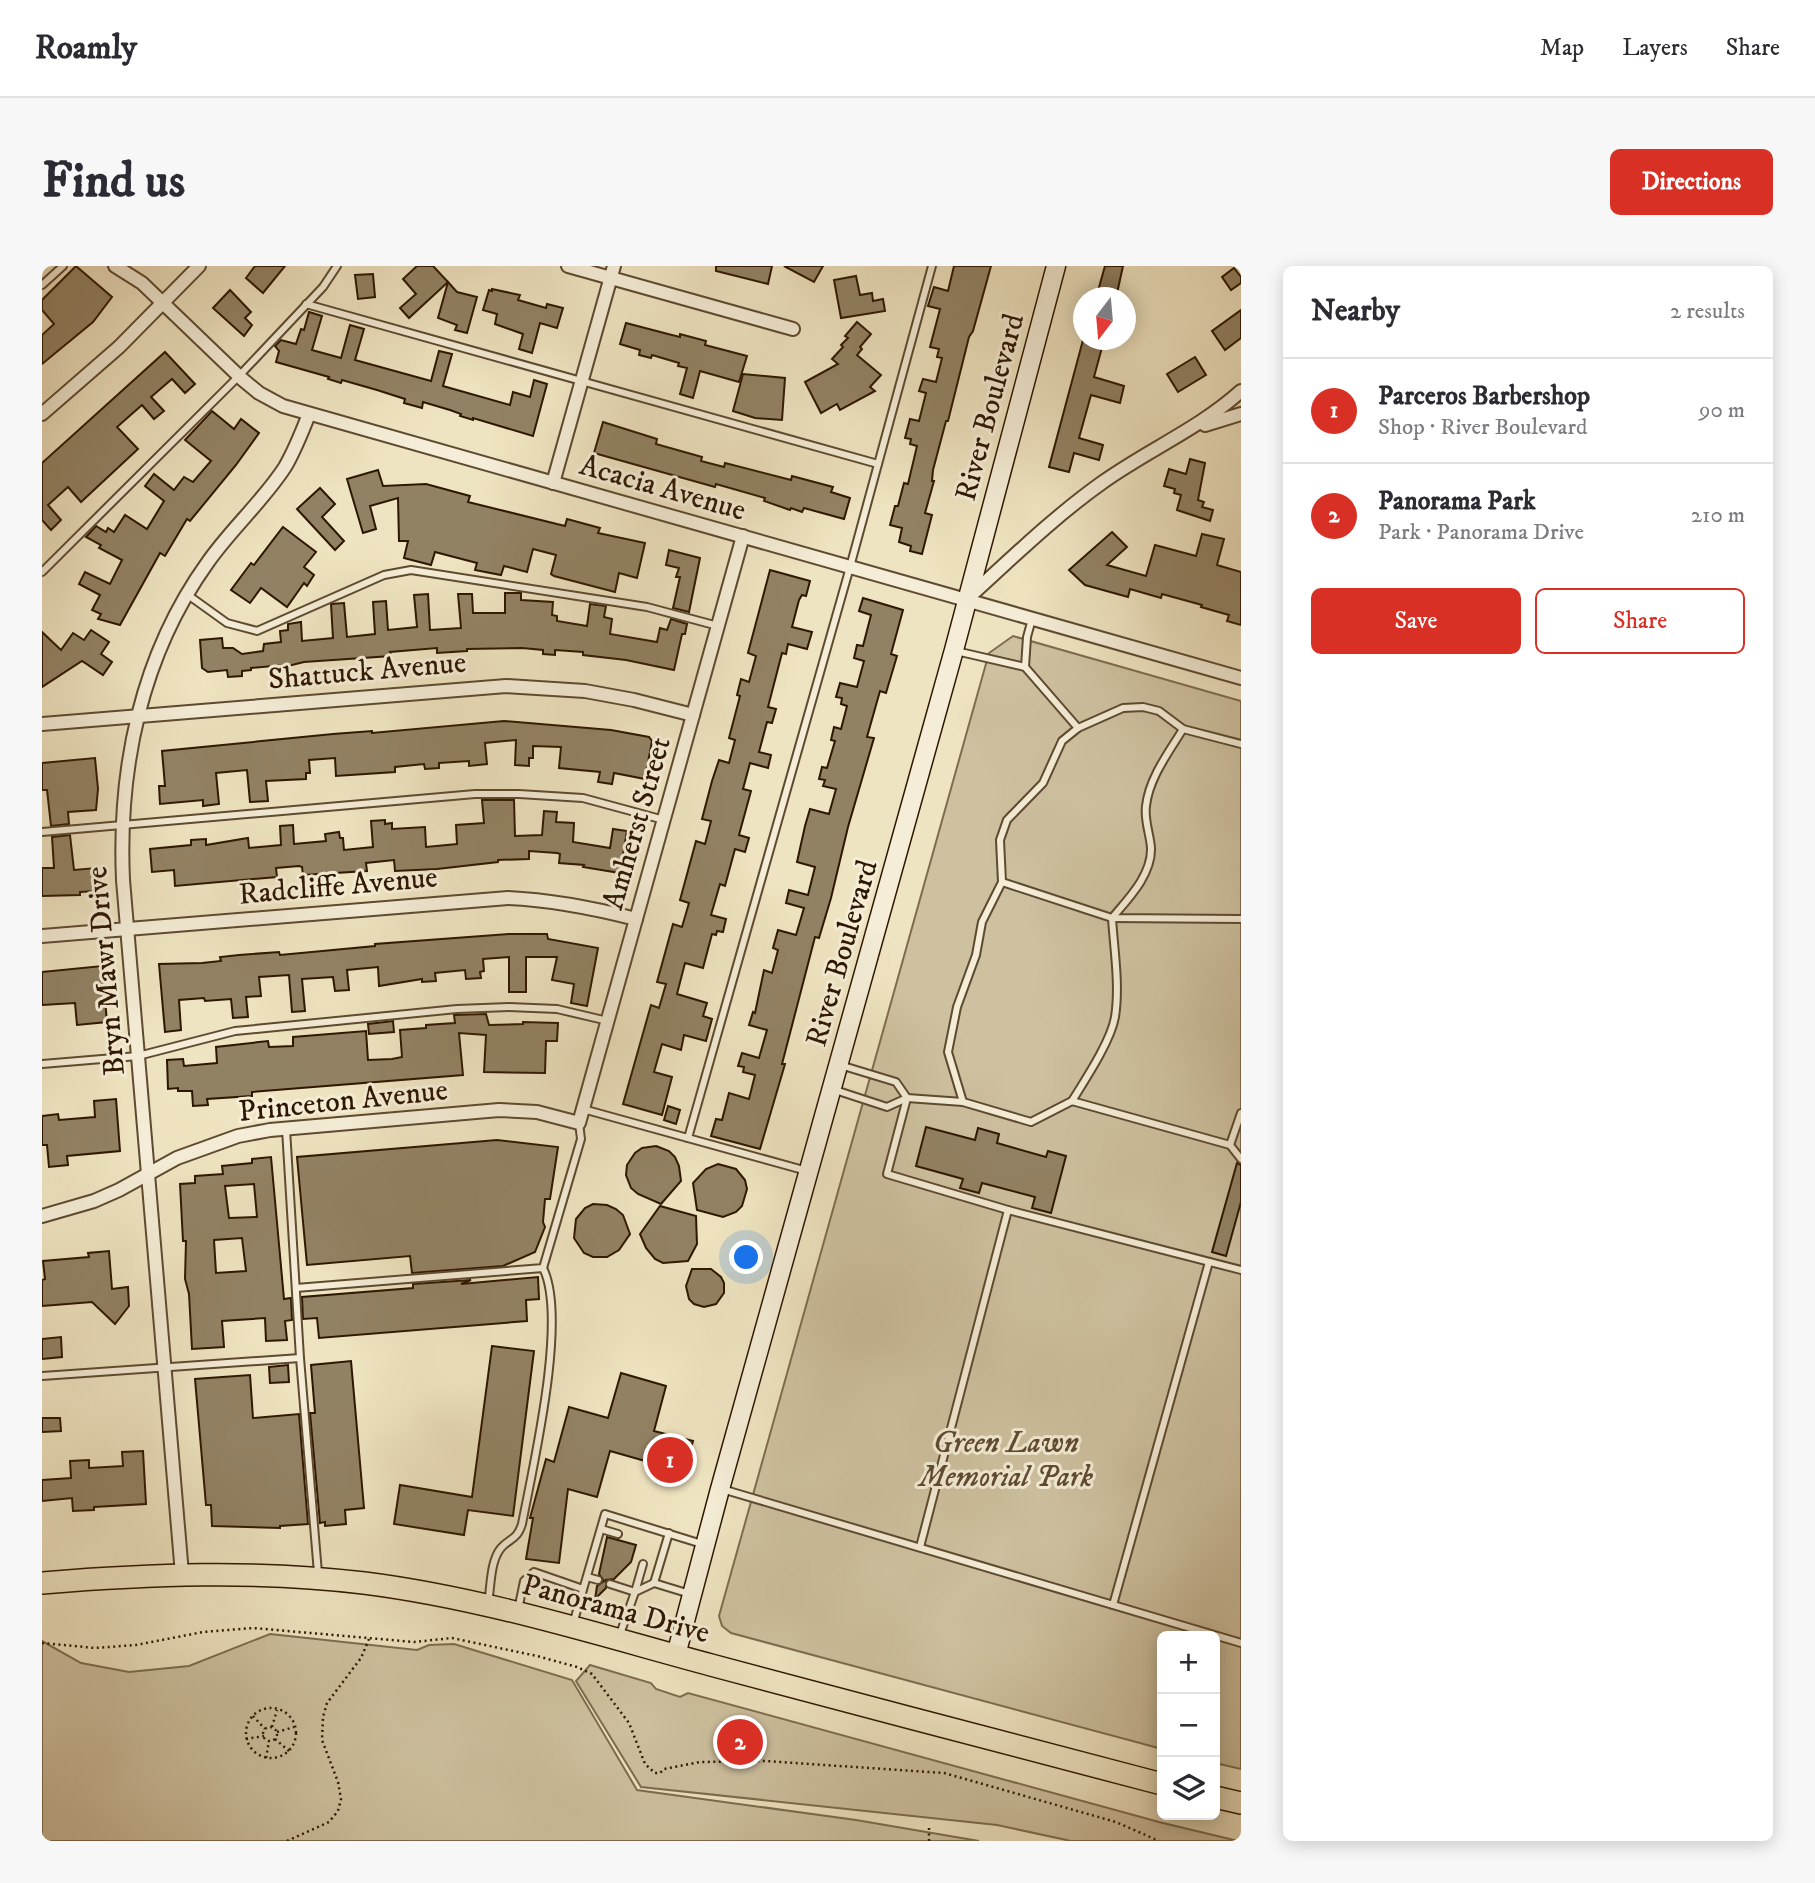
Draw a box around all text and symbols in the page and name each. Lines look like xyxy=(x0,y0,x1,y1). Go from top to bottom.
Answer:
text: Roamly xyxy=(35,28,137,69)
text: Map xyxy=(1540,33,1584,63)
text: Layers xyxy=(1622,33,1688,63)
text: Share xyxy=(1726,33,1780,63)
button: Directions xyxy=(1610,149,1773,215)
text: Find us xyxy=(42,151,185,213)
north arrow xyxy=(1073,287,1136,350)
text: Nearby xyxy=(1311,293,1400,330)
text: 2 results xyxy=(1670,297,1745,326)
street label: River Boulevard xyxy=(948,310,1033,505)
text: Parceros Barbershop xyxy=(1378,380,1590,413)
text: 1 xyxy=(1330,396,1338,425)
text: 90 m xyxy=(1699,396,1745,425)
text: Shop · River Boulevard xyxy=(1378,413,1588,442)
street label: Acacia Avenue xyxy=(575,447,750,530)
text: Panorama Park xyxy=(1378,485,1536,518)
text: 2 xyxy=(1328,501,1340,530)
text: 210 m xyxy=(1691,501,1745,530)
text: Park · Panorama Drive xyxy=(1378,518,1584,547)
button: Save xyxy=(1311,588,1521,654)
button: Share xyxy=(1535,588,1745,654)
street label: Shattuck Avenue xyxy=(267,644,468,699)
street label: Amherst Street xyxy=(595,733,680,914)
street label: River Boulevard xyxy=(798,856,887,1051)
street label: Radcliffe Avenue xyxy=(237,859,439,914)
street label: Bryn Mawr Drive xyxy=(79,865,134,1077)
street label: Princeton Avenue xyxy=(237,1072,450,1131)
your location xyxy=(729,1240,763,1274)
park label: Green Lawn Memorial Park xyxy=(917,1425,1094,1496)
pin: 1 xyxy=(647,1434,693,1486)
street label: Panorama Drive xyxy=(518,1567,713,1652)
map controls xyxy=(1157,1631,1220,1820)
button: + xyxy=(1157,1631,1220,1694)
button: − xyxy=(1157,1694,1220,1757)
pin: 2 xyxy=(717,1716,763,1768)
button: layers xyxy=(1157,1757,1220,1820)

